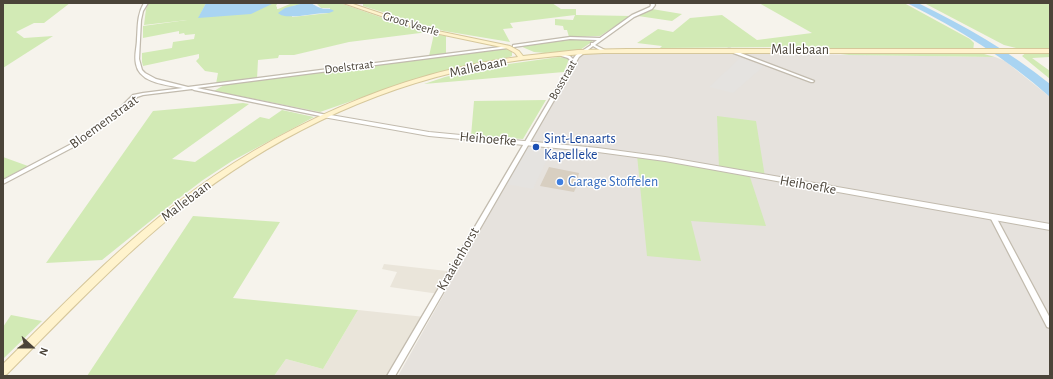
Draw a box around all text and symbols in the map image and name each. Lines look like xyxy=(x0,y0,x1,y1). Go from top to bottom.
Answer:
street label: Groot Veerle xyxy=(381,9,441,39)
street label: Mallebaan xyxy=(771,42,829,58)
street label: Mallebaan xyxy=(448,53,508,81)
street label: Doelstraat xyxy=(324,57,374,77)
street label: Bosstraat xyxy=(546,58,580,102)
street label: Bloemenstraat xyxy=(66,92,142,152)
street label: Heihoefke xyxy=(459,128,517,150)
place label: Sint-Lenaarts Kapelleke xyxy=(544,131,616,164)
marker: Sint-Lenaarts Kapelleke xyxy=(531,142,541,152)
street label: Heihoefke xyxy=(779,172,837,198)
place label: Garage Stoffelen xyxy=(568,174,658,190)
street label: Mallebaan xyxy=(158,177,214,225)
marker: Garage Stoffelen xyxy=(555,177,565,187)
street label: Kraaienhorst xyxy=(433,224,483,294)
north arrow xyxy=(12,327,52,367)
text: N xyxy=(37,346,50,357)

